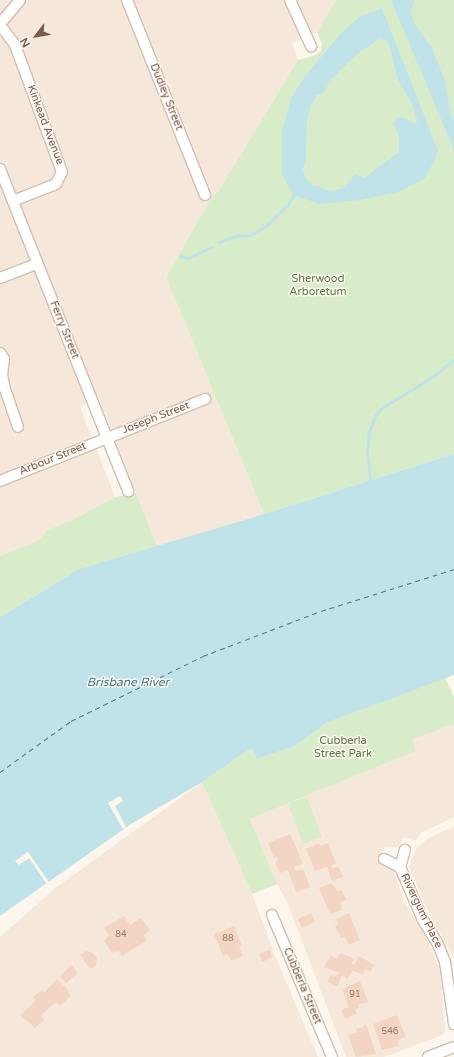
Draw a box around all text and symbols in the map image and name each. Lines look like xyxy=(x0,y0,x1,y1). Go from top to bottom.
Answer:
north arrow xyxy=(16,16,56,56)
text: N xyxy=(17,35,33,50)
street label: Dudley Street xyxy=(147,62,185,132)
street label: Kinkead Avenue xyxy=(24,83,66,167)
park label: Sherwood Arboretum xyxy=(289,273,347,299)
street label: Ferry Street xyxy=(46,299,82,361)
street label: Joseph Street xyxy=(120,399,192,437)
street label: Arbour Street xyxy=(18,440,88,478)
water label: Brisbane River xyxy=(87,676,169,690)
park label: Cubberla Street Park xyxy=(314,735,372,761)
street label: Rivergum Place xyxy=(397,871,445,951)
house number: 84 xyxy=(115,930,127,940)
house number: 88 xyxy=(222,934,234,944)
street label: Cubberla Street xyxy=(280,946,324,1026)
house number: 91 xyxy=(349,990,361,1000)
house number: 546 xyxy=(382,1027,398,1037)

